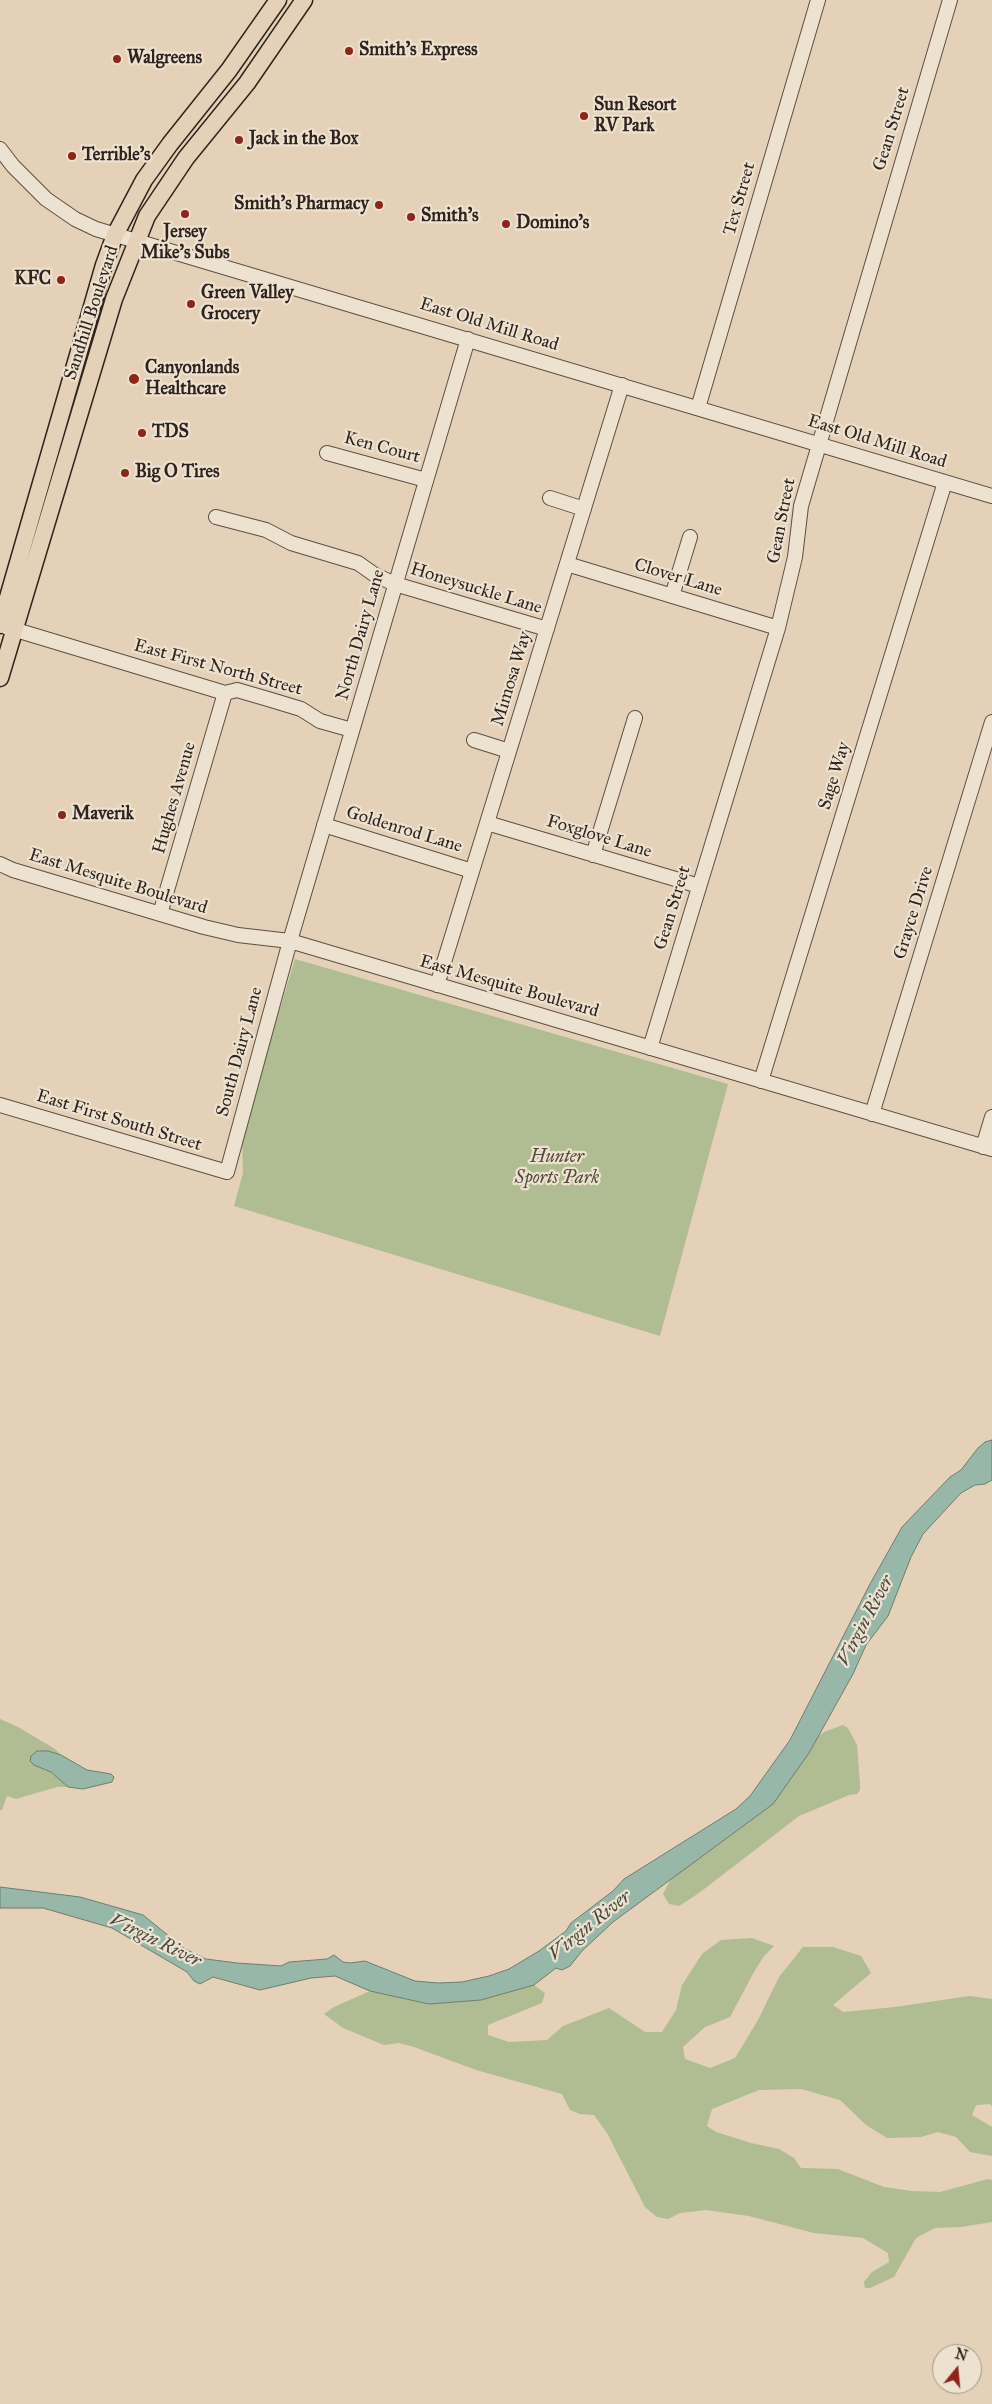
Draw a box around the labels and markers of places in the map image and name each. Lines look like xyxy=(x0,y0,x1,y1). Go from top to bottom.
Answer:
place label: Smith's Express xyxy=(359,40,478,62)
marker: Smith's Express xyxy=(343,45,355,57)
place label: Walgreens xyxy=(127,48,202,70)
marker: Walgreens xyxy=(111,53,123,65)
place label: Sun Resort RV Park xyxy=(594,95,676,138)
marker: Sun Resort RV Park xyxy=(578,110,590,122)
place label: Jack in the Box xyxy=(249,129,359,151)
marker: Jack in the Box xyxy=(233,134,245,146)
place label: Terrible's xyxy=(82,145,151,167)
marker: Terrible's xyxy=(66,150,78,162)
place label: Smith's Pharmacy xyxy=(234,194,369,216)
marker: Smith's Pharmacy xyxy=(373,199,385,211)
place label: Smith's xyxy=(421,206,479,228)
marker: Jersey Mike's Subs xyxy=(179,208,191,220)
marker: Smith's xyxy=(405,211,417,223)
place label: Domino's xyxy=(516,213,589,235)
marker: Domino's xyxy=(500,218,512,230)
place label: Jersey Mike's Subs xyxy=(140,222,230,264)
place label: KFC xyxy=(14,269,51,291)
marker: KFC xyxy=(55,274,67,286)
place label: Green Valley Grocery xyxy=(201,283,294,326)
marker: Green Valley Grocery xyxy=(185,298,197,310)
place label: Canyonlands Healthcare xyxy=(145,358,239,400)
marker: Canyonlands Healthcare xyxy=(127,372,141,386)
place label: TDS xyxy=(152,422,189,444)
marker: TDS xyxy=(136,427,148,439)
place label: Big O Tires xyxy=(135,462,220,484)
marker: Big O Tires xyxy=(119,467,131,479)
place label: Maverik xyxy=(72,804,134,826)
marker: Maverik xyxy=(56,809,68,821)

